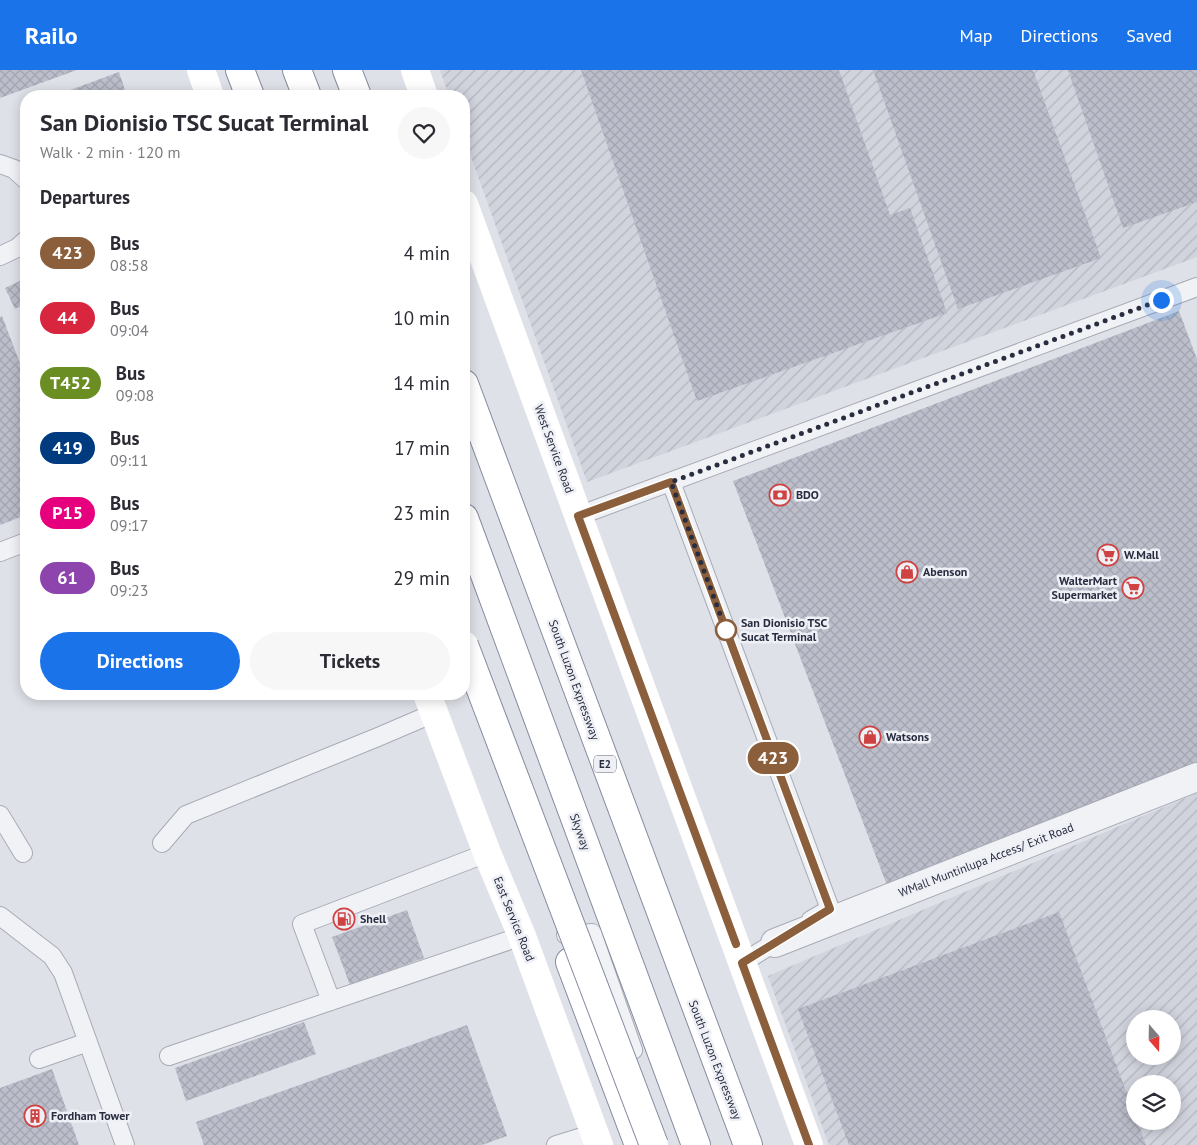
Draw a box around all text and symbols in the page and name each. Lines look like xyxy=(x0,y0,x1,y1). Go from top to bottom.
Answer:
text: Railo xyxy=(25,20,78,51)
text: Map xyxy=(960,24,992,47)
text: Directions xyxy=(1020,24,1098,47)
text: Saved xyxy=(1126,24,1172,47)
text: San Dionisio TSC Sucat Terminal xyxy=(40,107,368,138)
button: heart xyxy=(398,107,450,159)
text: Walk · 2 min · 120 m xyxy=(40,142,180,162)
text: Departures xyxy=(40,185,130,209)
text: Bus xyxy=(110,231,139,255)
text: 423 xyxy=(52,241,83,264)
text: 4 min xyxy=(404,241,450,265)
text: 08:58 xyxy=(110,255,148,275)
your location xyxy=(1149,288,1174,313)
text: Bus xyxy=(110,296,139,320)
text: 44 xyxy=(57,306,78,329)
text: 10 min xyxy=(393,306,450,330)
text: 09:04 xyxy=(110,320,148,340)
text: Bus xyxy=(116,361,145,385)
text: T452 xyxy=(50,371,91,394)
text: 14 min xyxy=(393,371,450,395)
text: 09:08 xyxy=(116,385,154,405)
street label: West Service Road xyxy=(531,402,577,495)
text: Bus xyxy=(110,426,139,450)
text: 419 xyxy=(52,436,83,459)
text: 17 min xyxy=(394,436,450,460)
text: 09:11 xyxy=(110,450,148,470)
bank icon: BDO xyxy=(768,483,792,507)
place label: BDO xyxy=(796,487,819,502)
text: Bus xyxy=(110,491,139,515)
text: P15 xyxy=(52,501,83,524)
text: 23 min xyxy=(393,501,450,525)
text: 09:17 xyxy=(110,515,148,535)
supermarket icon: W.Mall xyxy=(1096,543,1120,567)
place label: W.Mall xyxy=(1124,547,1159,562)
text: Bus xyxy=(110,556,139,580)
shop icon: Abenson xyxy=(895,560,919,584)
place label: Abenson xyxy=(923,564,967,579)
text: 61 xyxy=(57,566,78,589)
text: 29 min xyxy=(393,566,450,590)
place label: WalterMart Supermarket xyxy=(1052,573,1118,602)
supermarket icon: WalterMart Supermarket xyxy=(1121,576,1145,600)
text: 09:23 xyxy=(110,580,148,600)
place label: San Dionisio TSC Sucat Terminal xyxy=(741,615,828,644)
street label: South Luzon Expressway xyxy=(546,618,603,742)
marker: San Dionisio TSC Sucat Terminal xyxy=(715,619,737,641)
button: Directions xyxy=(40,632,240,690)
button: Tickets xyxy=(250,632,450,690)
shop icon: Watsons xyxy=(858,725,882,749)
place label: Watsons xyxy=(886,729,929,744)
line badge: 423 xyxy=(744,742,802,774)
text: 423 xyxy=(758,746,788,769)
road number: E2 xyxy=(594,756,616,772)
street label: Skyway xyxy=(567,811,594,853)
street label: WMall Muntinlupa Access/ Exit Road xyxy=(896,819,1076,900)
street label: East Service Road xyxy=(491,874,538,963)
fuel station icon: Shell xyxy=(332,907,356,931)
place label: Shell xyxy=(360,911,387,926)
street label: South Luzon Expressway xyxy=(686,998,745,1122)
north arrow xyxy=(1126,1010,1181,1065)
map controls xyxy=(1126,1010,1181,1130)
button: layers xyxy=(1126,1075,1181,1130)
building icon: Fordham Tower xyxy=(23,1104,47,1128)
place label: Fordham Tower xyxy=(51,1108,130,1123)

